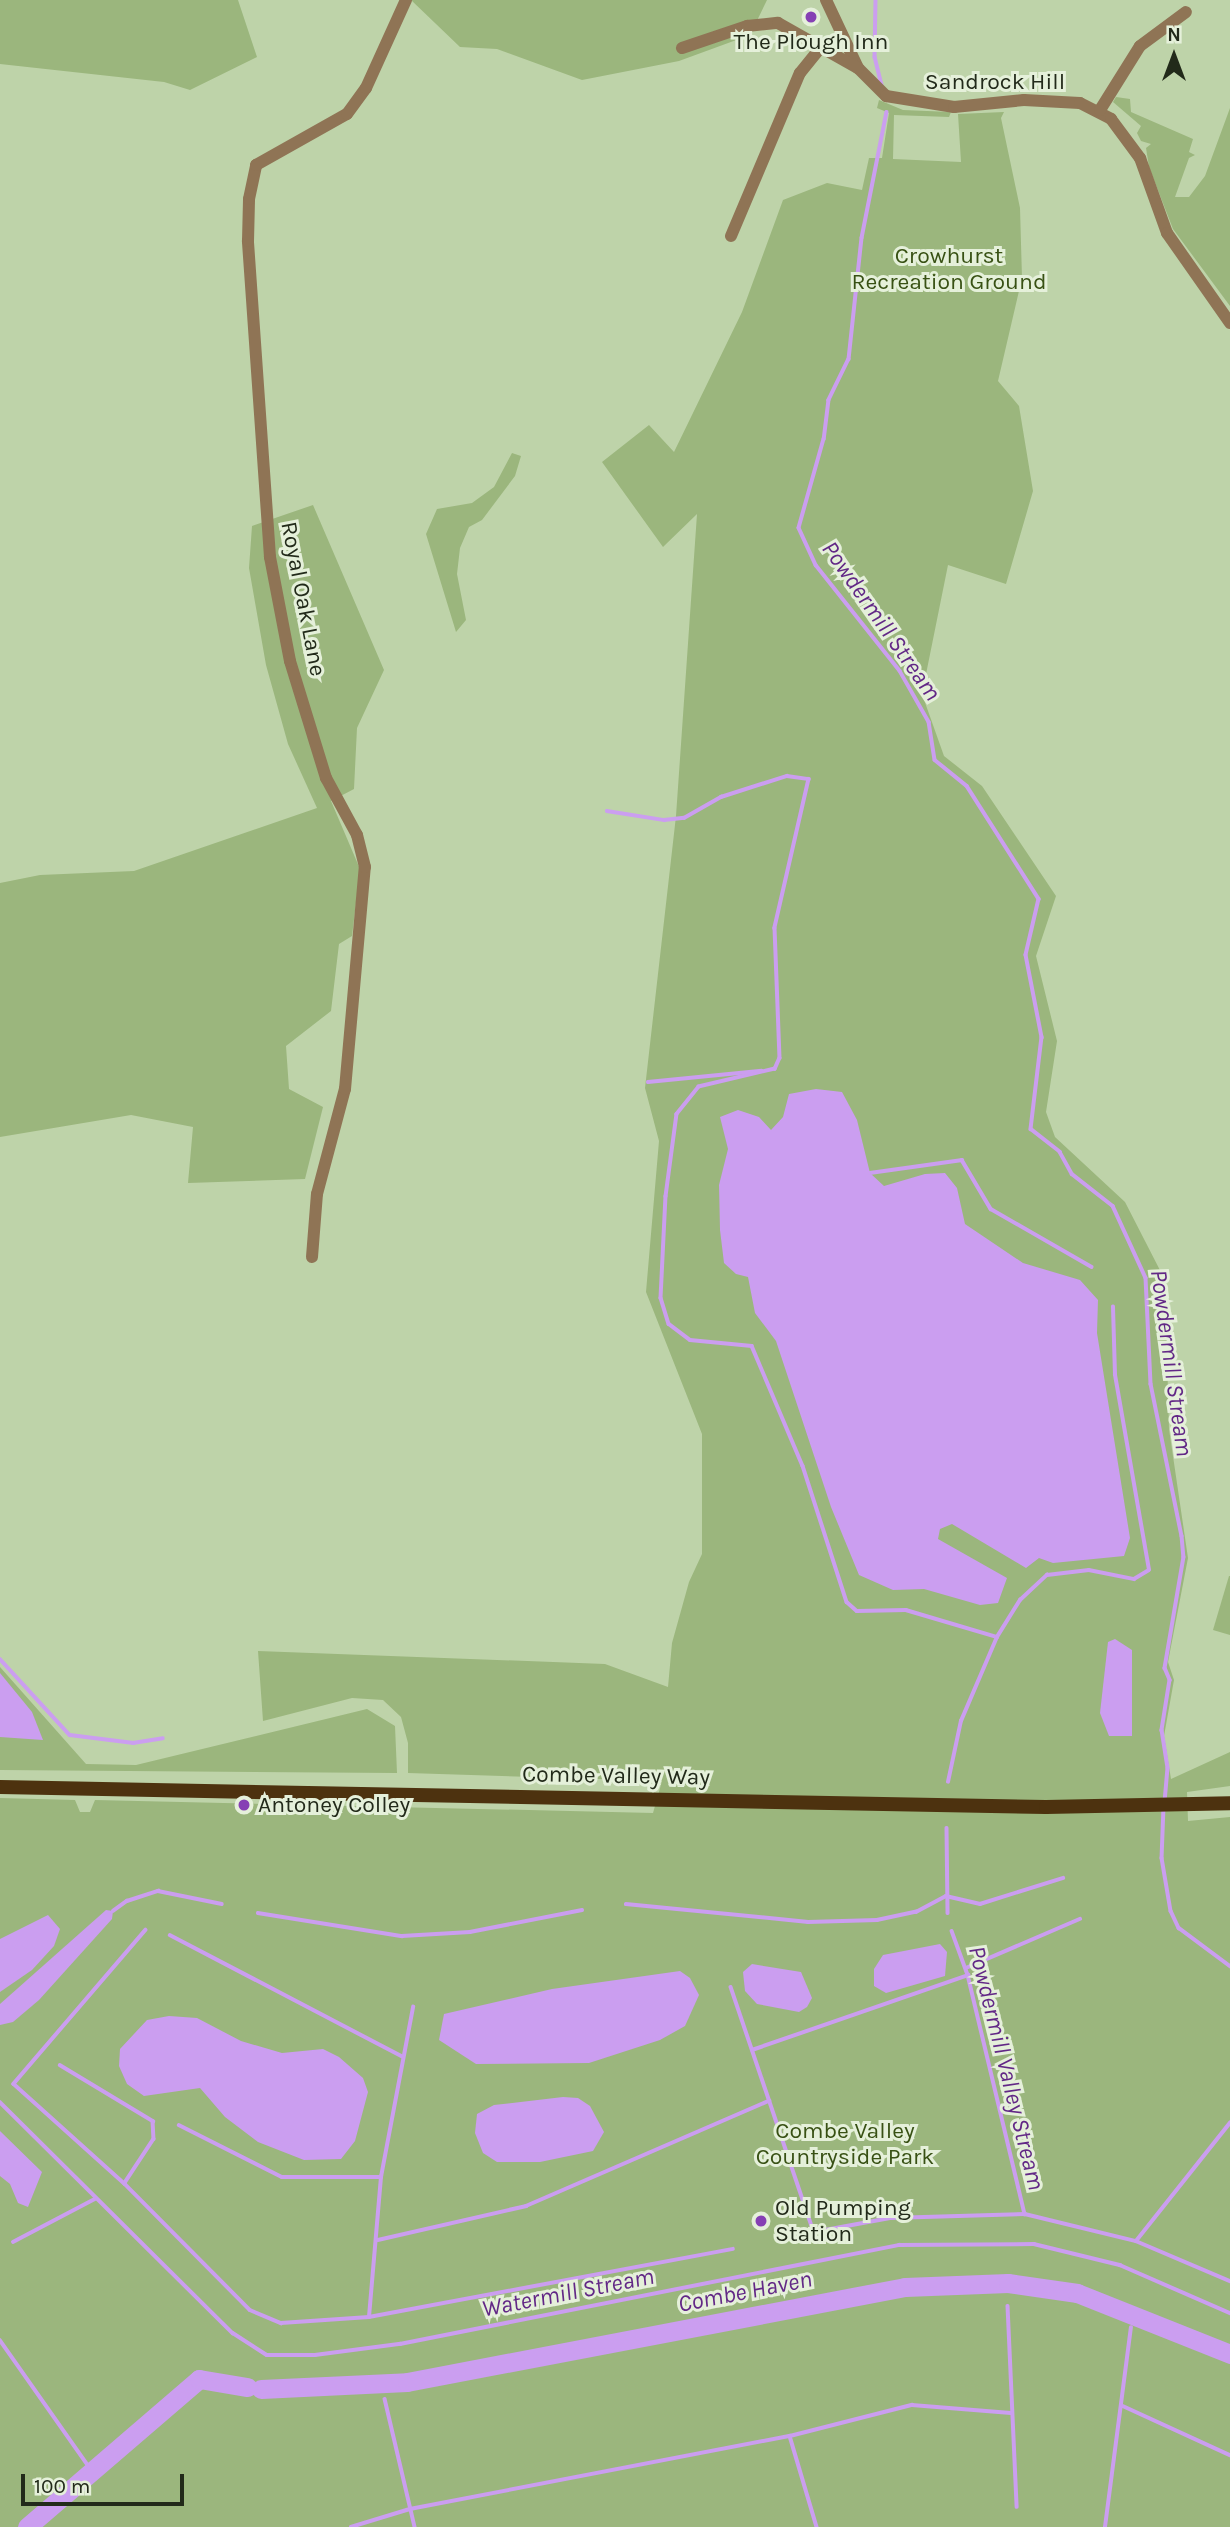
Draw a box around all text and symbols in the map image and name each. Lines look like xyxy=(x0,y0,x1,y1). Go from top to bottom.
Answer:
marker: The Plough Inn xyxy=(803,9,819,25)
north arrow xyxy=(1139,21,1209,91)
text: N xyxy=(1167,24,1181,46)
place label: The Plough Inn xyxy=(734,28,888,56)
street label: Sandrock Hill xyxy=(925,68,1065,96)
park label: Crowhurst Recreation Ground xyxy=(851,242,1047,296)
street label: Royal Oak Lane xyxy=(274,519,332,679)
water label: Powdermill Stream xyxy=(815,536,947,706)
water label: Powdermill Stream xyxy=(1144,1268,1198,1458)
street label: Combe Valley Way xyxy=(522,1761,710,1791)
place label: Antoney Colley xyxy=(258,1791,410,1819)
marker: Antoney Colley xyxy=(236,1797,252,1813)
water label: Powdermill Valley Stream xyxy=(962,1943,1050,2193)
park label: Combe Valley Countryside Park xyxy=(756,2117,934,2171)
place label: Old Pumping Station xyxy=(775,2194,911,2248)
marker: Old Pumping Station xyxy=(753,2213,769,2229)
water label: Watermill Stream xyxy=(479,2262,657,2324)
water label: Combe Haven xyxy=(676,2265,814,2319)
scale bar xyxy=(24,2460,187,2504)
text: 100 m xyxy=(34,2474,91,2498)

